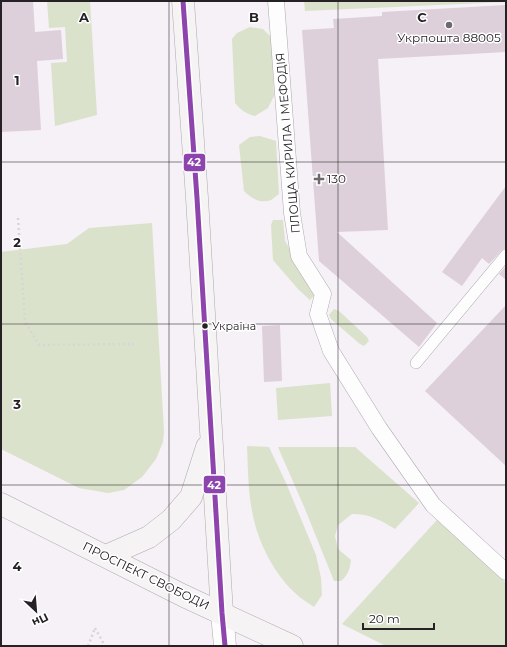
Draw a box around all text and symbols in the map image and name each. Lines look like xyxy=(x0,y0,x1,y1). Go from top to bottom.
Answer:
text: A xyxy=(78,9,90,25)
text: B xyxy=(249,9,259,25)
text: C xyxy=(417,9,427,25)
marker: Укрпошта 88005 xyxy=(444,20,454,30)
place label: Укрпошта 88005 xyxy=(397,30,501,45)
street label: ПЛОЩА КИРИЛА І МЕФОДІЯ xyxy=(272,52,303,234)
text: 1 xyxy=(14,72,20,88)
line badge: 42 xyxy=(183,153,206,172)
text: 42 xyxy=(187,155,202,169)
place label: 130 xyxy=(327,171,346,186)
marker: 130 xyxy=(314,174,324,184)
text: 2 xyxy=(13,234,21,250)
place label: Україна xyxy=(212,319,256,333)
marker: Україна xyxy=(200,321,210,331)
text: 3 xyxy=(12,396,21,412)
line badge: 42 xyxy=(203,475,226,494)
text: 42 xyxy=(207,478,222,492)
street label: ПРОСПЕКТ СВОБОДИ xyxy=(80,538,212,613)
text: 4 xyxy=(13,558,22,574)
north arrow xyxy=(16,591,56,631)
scale bar xyxy=(363,605,434,631)
text: Пн xyxy=(30,610,51,630)
text: 20 m xyxy=(369,611,400,626)

